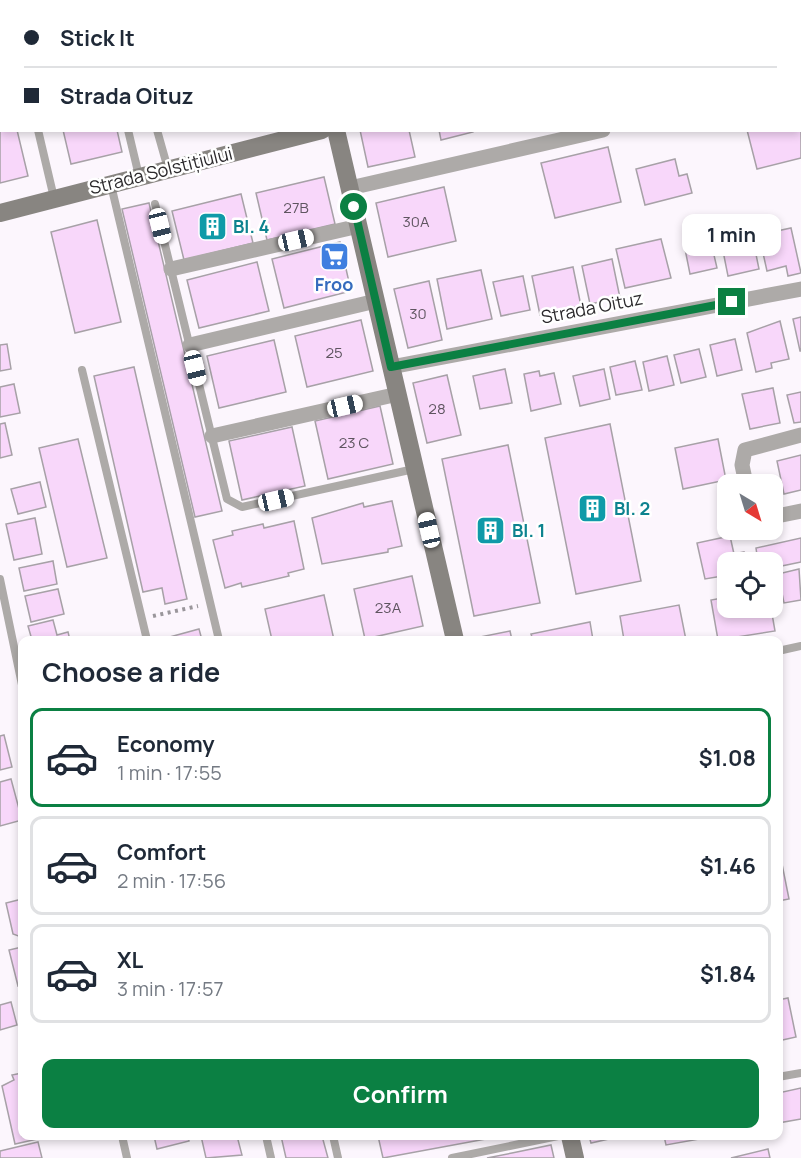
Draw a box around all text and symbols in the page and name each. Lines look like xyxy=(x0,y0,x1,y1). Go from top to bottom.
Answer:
text: Stick It xyxy=(60,23,135,53)
text: Strada Oituz xyxy=(60,81,194,111)
street label: Strada Solstițiului xyxy=(87,141,235,199)
route start xyxy=(340,193,367,220)
house number: 27B xyxy=(283,197,309,218)
car xyxy=(147,206,173,246)
building icon: Bl. 4 xyxy=(196,211,228,243)
house number: 30A xyxy=(403,211,430,232)
place label: Bl. 4 xyxy=(233,214,269,238)
callout: 1 min xyxy=(682,215,782,257)
text: 1 min xyxy=(707,221,756,248)
car xyxy=(276,227,316,253)
supermarket icon: Froo xyxy=(318,240,350,272)
place label: Froo xyxy=(315,272,353,296)
street label: Strada Oituz xyxy=(539,285,645,329)
route end xyxy=(718,288,745,315)
house number: 30 xyxy=(409,303,427,324)
house number: 25 xyxy=(325,342,343,363)
car xyxy=(182,348,208,388)
car xyxy=(325,393,365,419)
house number: 28 xyxy=(428,398,446,419)
house number: 23 C xyxy=(339,432,370,453)
north arrow xyxy=(717,474,783,540)
map controls xyxy=(717,474,783,618)
car xyxy=(256,487,296,513)
building icon: Bl. 2 xyxy=(577,493,609,525)
place label: Bl. 2 xyxy=(614,496,650,520)
car xyxy=(416,510,442,550)
building icon: Bl. 1 xyxy=(475,515,507,547)
place label: Bl. 1 xyxy=(512,518,545,542)
button: locate xyxy=(717,552,783,618)
house number: 23A xyxy=(375,597,402,618)
text: Choose a ride xyxy=(42,653,220,690)
text: Economy xyxy=(117,729,215,759)
icon: car xyxy=(45,731,99,785)
text: $1.08 xyxy=(699,743,756,773)
text: 1 min · 17:55 xyxy=(117,759,222,786)
text: Comfort xyxy=(117,837,206,867)
icon: car xyxy=(45,839,99,893)
text: $1.46 xyxy=(700,851,756,881)
text: 2 min · 17:56 xyxy=(117,867,226,894)
text: XL xyxy=(117,945,143,975)
icon: car xyxy=(45,947,99,1001)
text: $1.84 xyxy=(700,959,756,989)
text: 3 min · 17:57 xyxy=(117,975,224,1002)
button: Confirm xyxy=(42,1059,759,1128)

